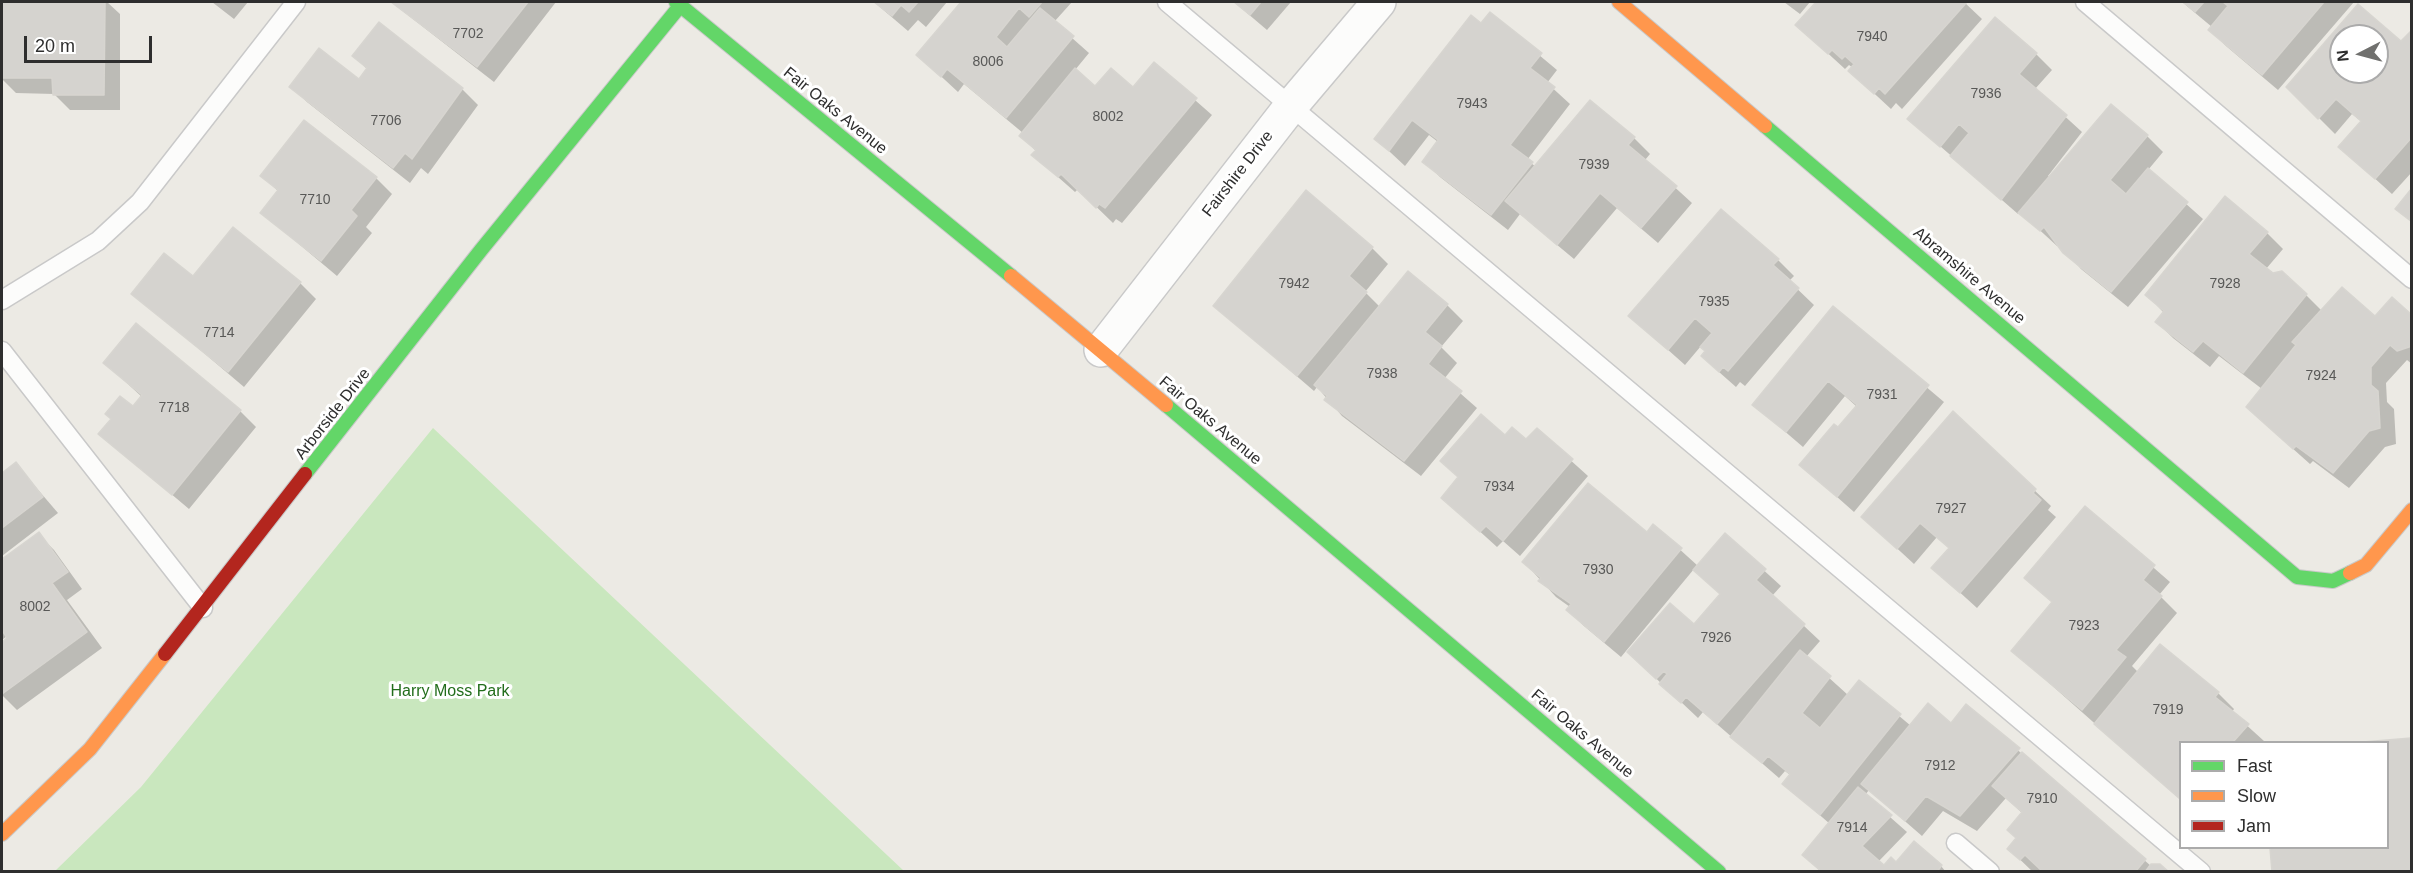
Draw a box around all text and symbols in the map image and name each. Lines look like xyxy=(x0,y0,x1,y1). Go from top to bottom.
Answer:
scale bar xyxy=(27,24,154,62)
north arrow xyxy=(2329,24,2389,84)
house number: 7702 xyxy=(452,26,484,42)
house number: 7940 xyxy=(1856,29,1888,45)
text: 20 m xyxy=(35,36,75,56)
text: N xyxy=(2334,49,2352,62)
house number: 8006 xyxy=(972,54,1004,70)
street label: Fair Oaks Avenue xyxy=(779,63,891,159)
house number: 7936 xyxy=(1970,86,2002,102)
house number: 7943 xyxy=(1456,96,1488,112)
house number: 8002 xyxy=(1092,109,1124,125)
house number: 7706 xyxy=(370,113,402,129)
street label: Fairshire Drive xyxy=(1198,127,1278,221)
house number: 7939 xyxy=(1578,157,1610,173)
house number: 7710 xyxy=(299,192,331,208)
street label: Abramshire Avenue xyxy=(1909,224,2029,328)
house number: 7942 xyxy=(1278,276,1310,292)
house number: 7928 xyxy=(2209,276,2241,292)
house number: 7935 xyxy=(1698,294,1730,310)
house number: 7714 xyxy=(203,325,235,341)
street label: Arborside Drive xyxy=(291,365,375,463)
house number: 7938 xyxy=(1366,366,1398,382)
house number: 7924 xyxy=(2305,368,2337,384)
street label: Fair Oaks Avenue xyxy=(1155,373,1265,469)
house number: 7931 xyxy=(1866,387,1898,403)
house number: 7718 xyxy=(158,400,190,416)
house number: 7934 xyxy=(1483,479,1515,495)
house number: 7927 xyxy=(1935,501,1967,517)
house number: 7930 xyxy=(1582,562,1614,578)
house number: 8002 xyxy=(19,599,51,615)
house number: 7923 xyxy=(2068,618,2100,634)
house number: 7926 xyxy=(1700,630,1732,646)
park label: Harry Moss Park xyxy=(390,682,510,702)
street label: Fair Oaks Avenue xyxy=(1527,686,1637,782)
house number: 7919 xyxy=(2152,702,2184,718)
legend xyxy=(2179,741,2389,849)
text: Fast xyxy=(2237,756,2272,776)
house number: 7912 xyxy=(1924,758,1956,774)
text: Slow xyxy=(2237,786,2276,806)
house number: 7910 xyxy=(2026,791,2058,807)
text: Jam xyxy=(2237,816,2271,836)
house number: 7914 xyxy=(1836,820,1868,836)

